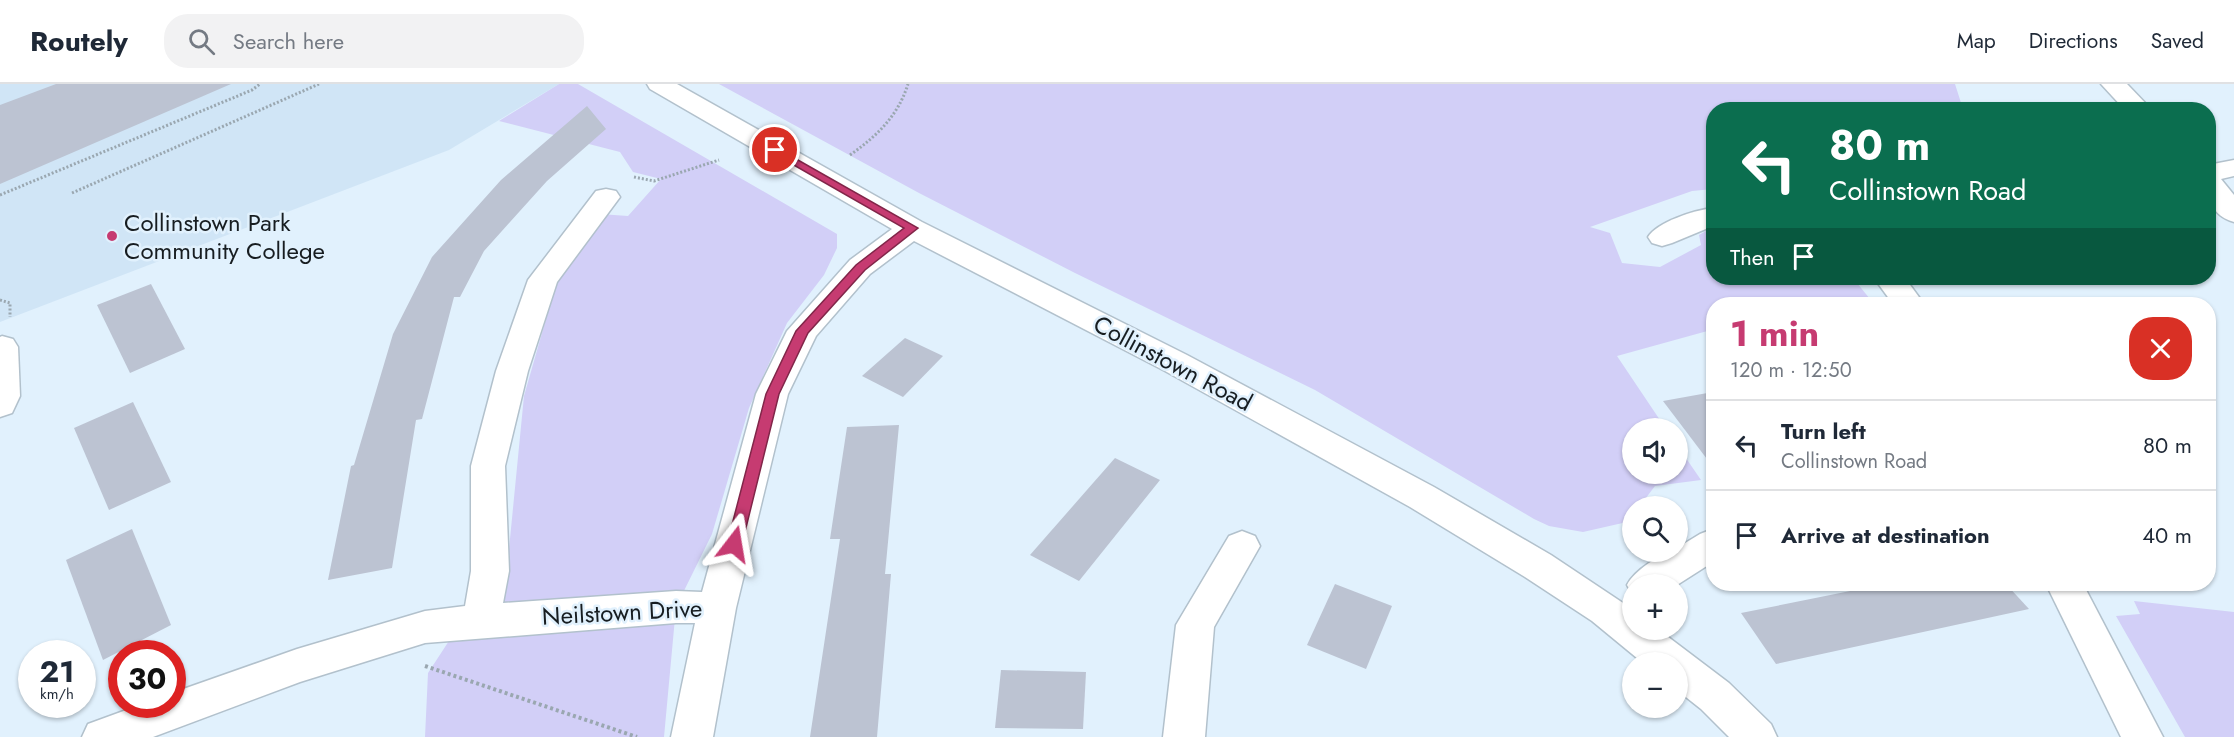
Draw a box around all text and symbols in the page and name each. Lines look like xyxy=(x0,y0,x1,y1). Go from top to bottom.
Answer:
search box xyxy=(164,14,584,68)
text: Routely xyxy=(30,21,128,62)
icon: search xyxy=(185,25,218,58)
text: Search here xyxy=(233,25,344,57)
text: Map xyxy=(1957,26,1996,56)
text: Directions xyxy=(2029,26,2118,56)
text: Saved xyxy=(2151,26,2204,56)
text: 80 m xyxy=(1829,115,1930,176)
pin xyxy=(749,124,800,175)
icon: left xyxy=(1730,126,1808,204)
icon: arrive xyxy=(758,133,791,166)
text: Collinstown Road xyxy=(1829,171,2026,210)
place label: Collinstown Park Community College xyxy=(124,205,325,268)
marker: Collinstown Park Community College xyxy=(105,229,119,243)
icon: arrive xyxy=(1787,240,1820,273)
text: Then xyxy=(1730,241,1775,273)
street label: Collinstown Road xyxy=(1087,306,1259,420)
text: 1 min xyxy=(1730,307,1819,359)
button: close xyxy=(2129,317,2192,380)
text: 120 m · 12:50 xyxy=(1730,356,1852,385)
text: Turn left xyxy=(1781,415,1866,447)
map controls xyxy=(1622,418,1688,718)
button: sound xyxy=(1622,418,1688,484)
icon: left xyxy=(1730,429,1763,462)
text: 80 m xyxy=(2143,429,2192,461)
text: Collinstown Road xyxy=(1781,447,1927,476)
button: search xyxy=(1622,496,1688,562)
position arrow xyxy=(702,512,766,576)
icon: arrive xyxy=(1730,519,1763,552)
text: Arrive at destination xyxy=(1781,519,1990,551)
text: 40 m xyxy=(2142,519,2192,551)
button: + xyxy=(1622,574,1688,640)
street label: Neilstown Drive xyxy=(541,590,703,634)
speed limit sign: 30 xyxy=(108,640,186,718)
text: 21 xyxy=(40,650,74,693)
button: − xyxy=(1622,652,1688,718)
text: km/h xyxy=(40,683,74,705)

